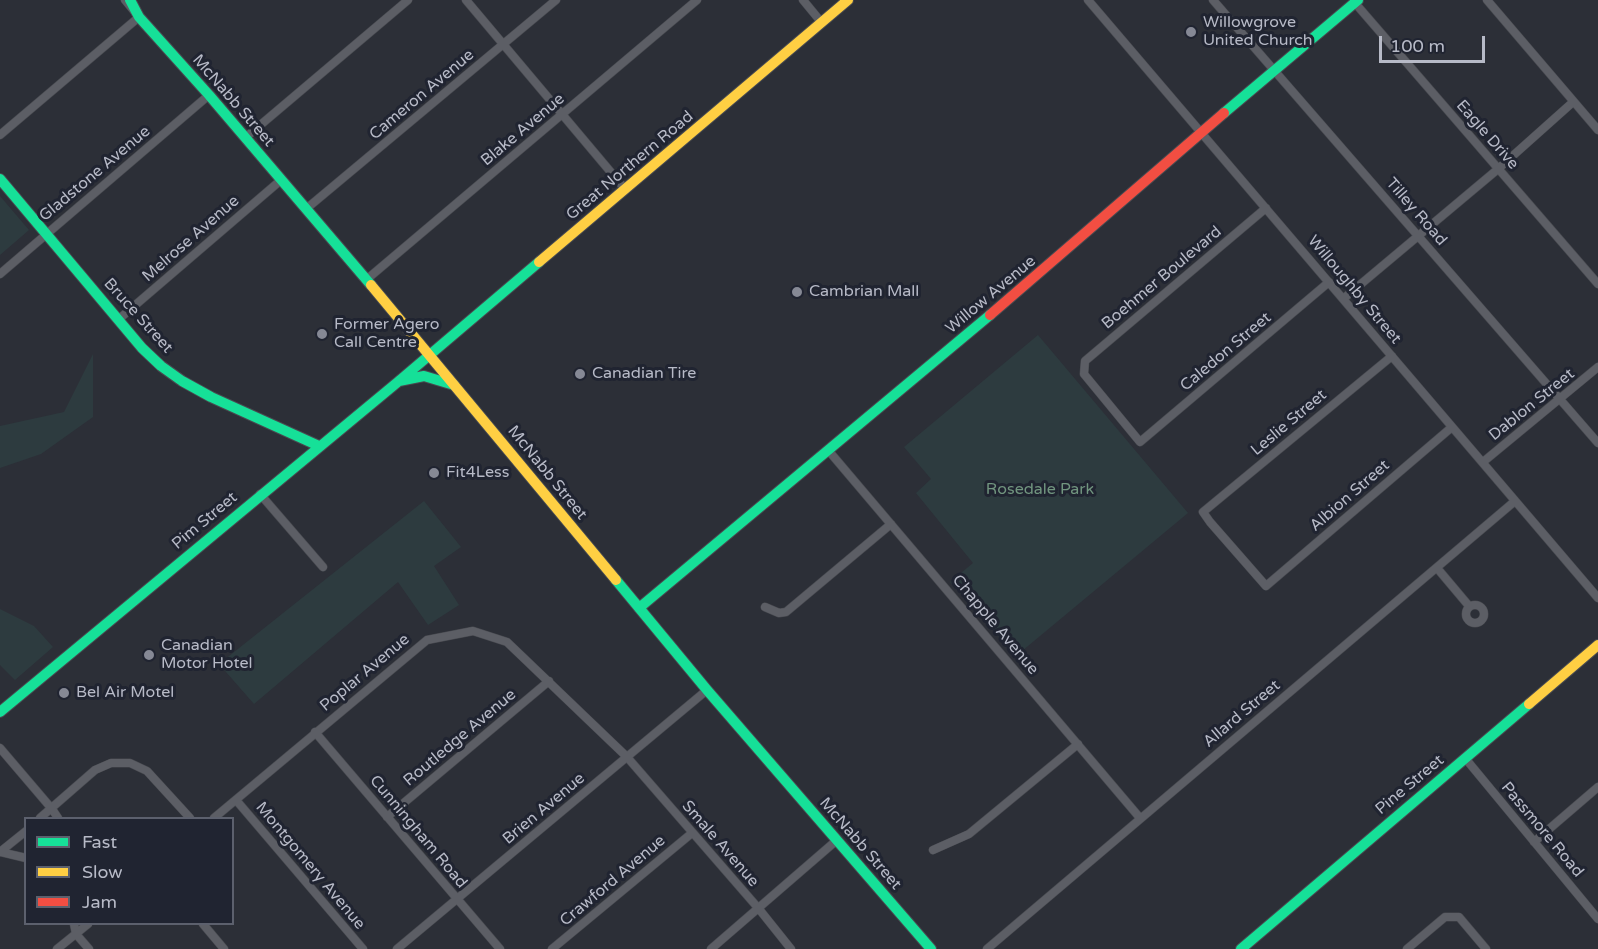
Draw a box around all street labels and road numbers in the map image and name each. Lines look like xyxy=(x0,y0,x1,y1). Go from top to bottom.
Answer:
street label: Cameron Avenue xyxy=(366,46,478,144)
street label: McNabb Street xyxy=(188,51,278,151)
street label: Blake Avenue xyxy=(477,90,569,170)
street label: Eagle Drive xyxy=(1452,96,1522,174)
street label: Great Northern Road xyxy=(563,107,697,225)
street label: Gladstone Avenue xyxy=(36,122,154,226)
street label: Tilley Road xyxy=(1381,174,1451,250)
street label: Melrose Avenue xyxy=(139,192,243,286)
street label: Boehmer Boulevard xyxy=(1098,222,1226,334)
street label: Willoughby Street xyxy=(1303,232,1405,348)
street label: Willow Avenue xyxy=(942,252,1040,338)
street label: Bruce Street xyxy=(99,275,177,357)
street label: Caledon Street xyxy=(1177,308,1275,396)
street label: Dablon Street xyxy=(1485,365,1579,445)
street label: Leslie Street xyxy=(1247,386,1331,460)
street label: McNabb Street xyxy=(503,422,591,524)
street label: Albion Street xyxy=(1306,456,1394,536)
street label: Pim Street xyxy=(169,488,241,554)
street label: Chapple Avenue xyxy=(948,571,1042,679)
street label: Poplar Avenue xyxy=(316,630,414,716)
street label: Allard Street xyxy=(1200,676,1284,752)
street label: Routledge Avenue xyxy=(400,685,520,791)
street label: Pine Street xyxy=(1372,751,1448,819)
street label: Brien Avenue xyxy=(499,769,589,849)
street label: Cunningham Road xyxy=(365,772,471,892)
street label: Passmore Road xyxy=(1497,778,1587,882)
street label: McNabb Street xyxy=(815,794,905,894)
street label: Smale Avenue xyxy=(677,797,763,891)
street label: Montgomery Avenue xyxy=(251,798,369,934)
street label: Crawford Avenue xyxy=(556,831,670,931)

